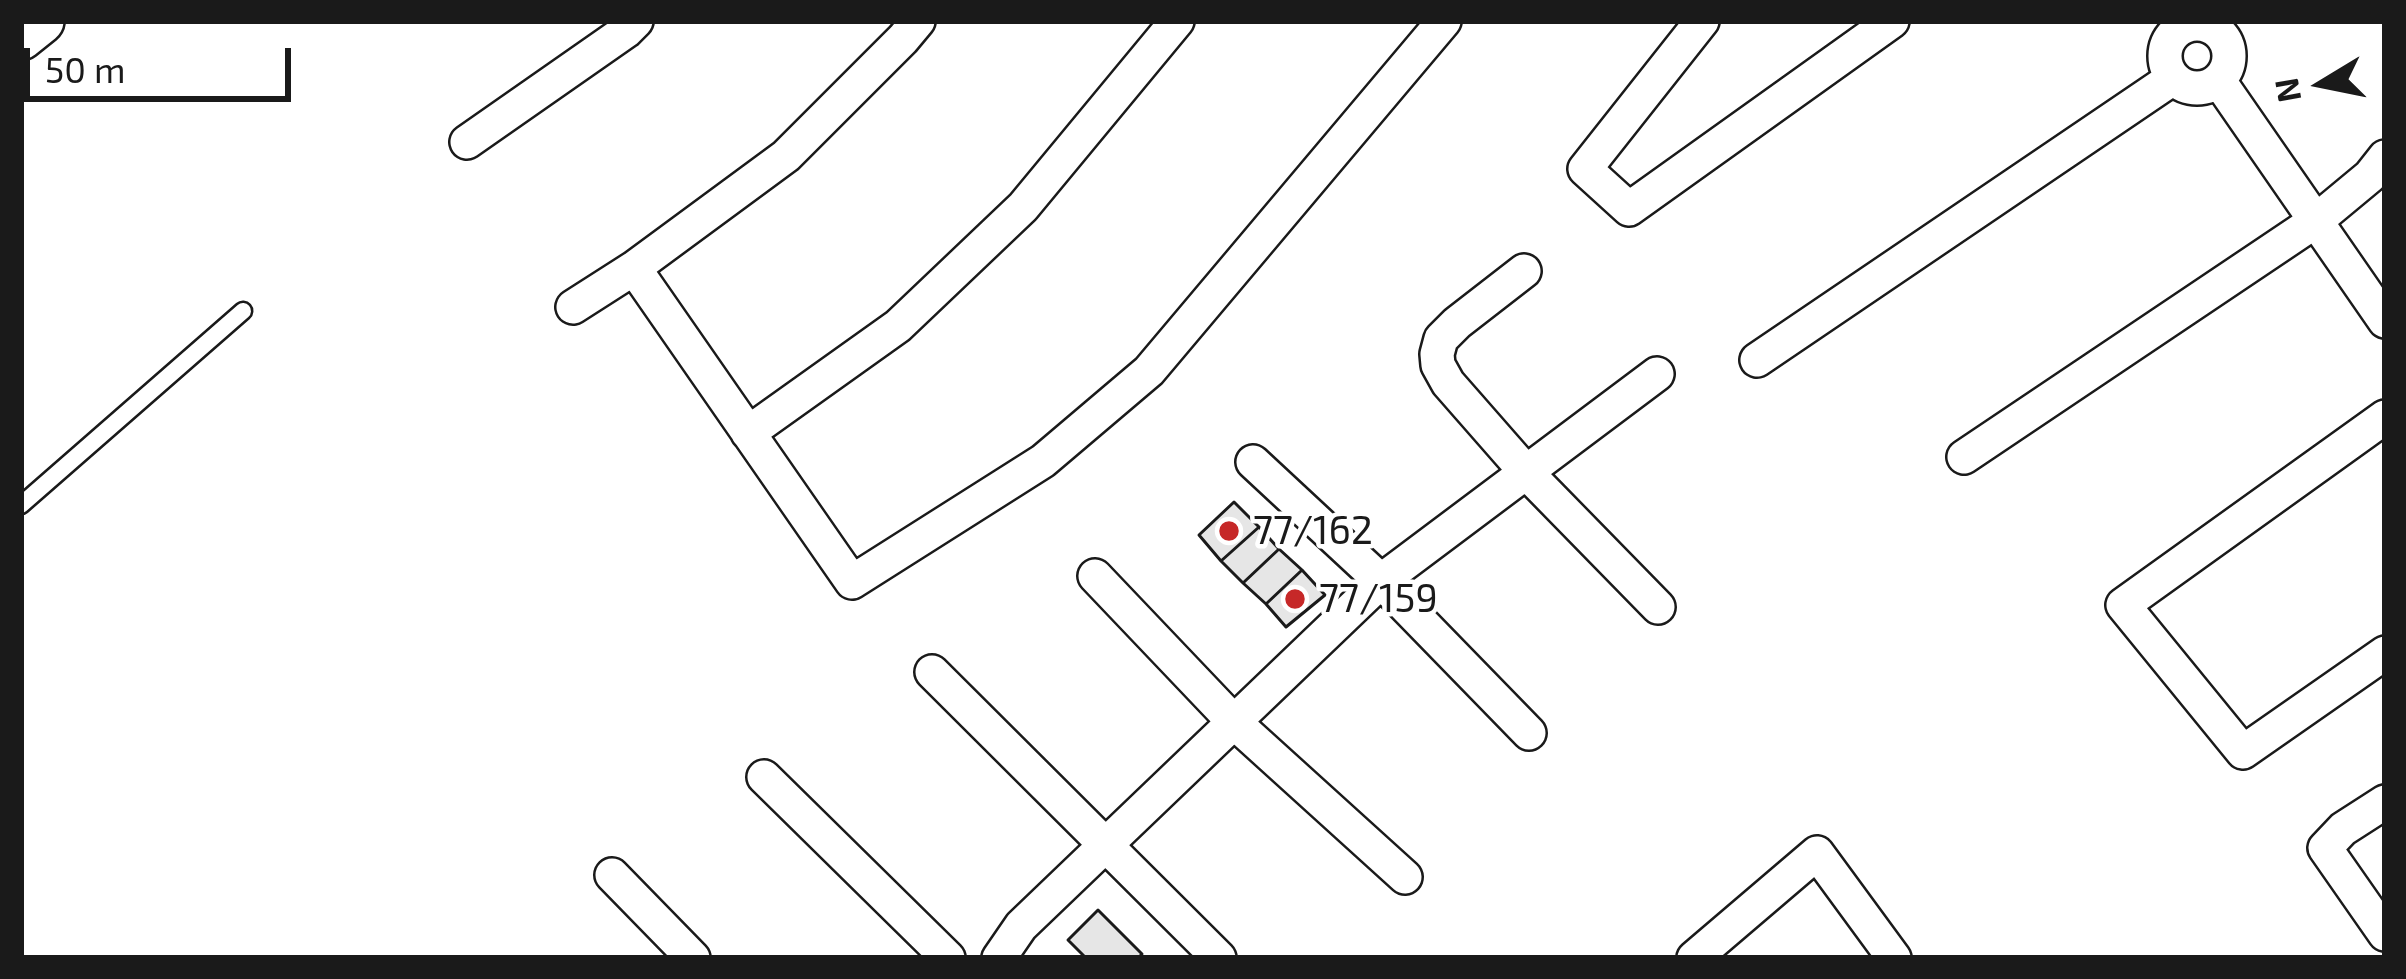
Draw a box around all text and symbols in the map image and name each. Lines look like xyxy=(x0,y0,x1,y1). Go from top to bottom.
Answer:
scale bar xyxy=(30,24,297,98)
north arrow xyxy=(2262,24,2382,144)
text: 50 m xyxy=(45,47,126,90)
text: N xyxy=(2265,75,2308,105)
place label: 77/162 xyxy=(1253,508,1373,554)
marker: 77/162 xyxy=(1216,518,1242,544)
place label: 77/159 xyxy=(1319,576,1438,622)
marker: 77/159 xyxy=(1282,586,1308,612)

